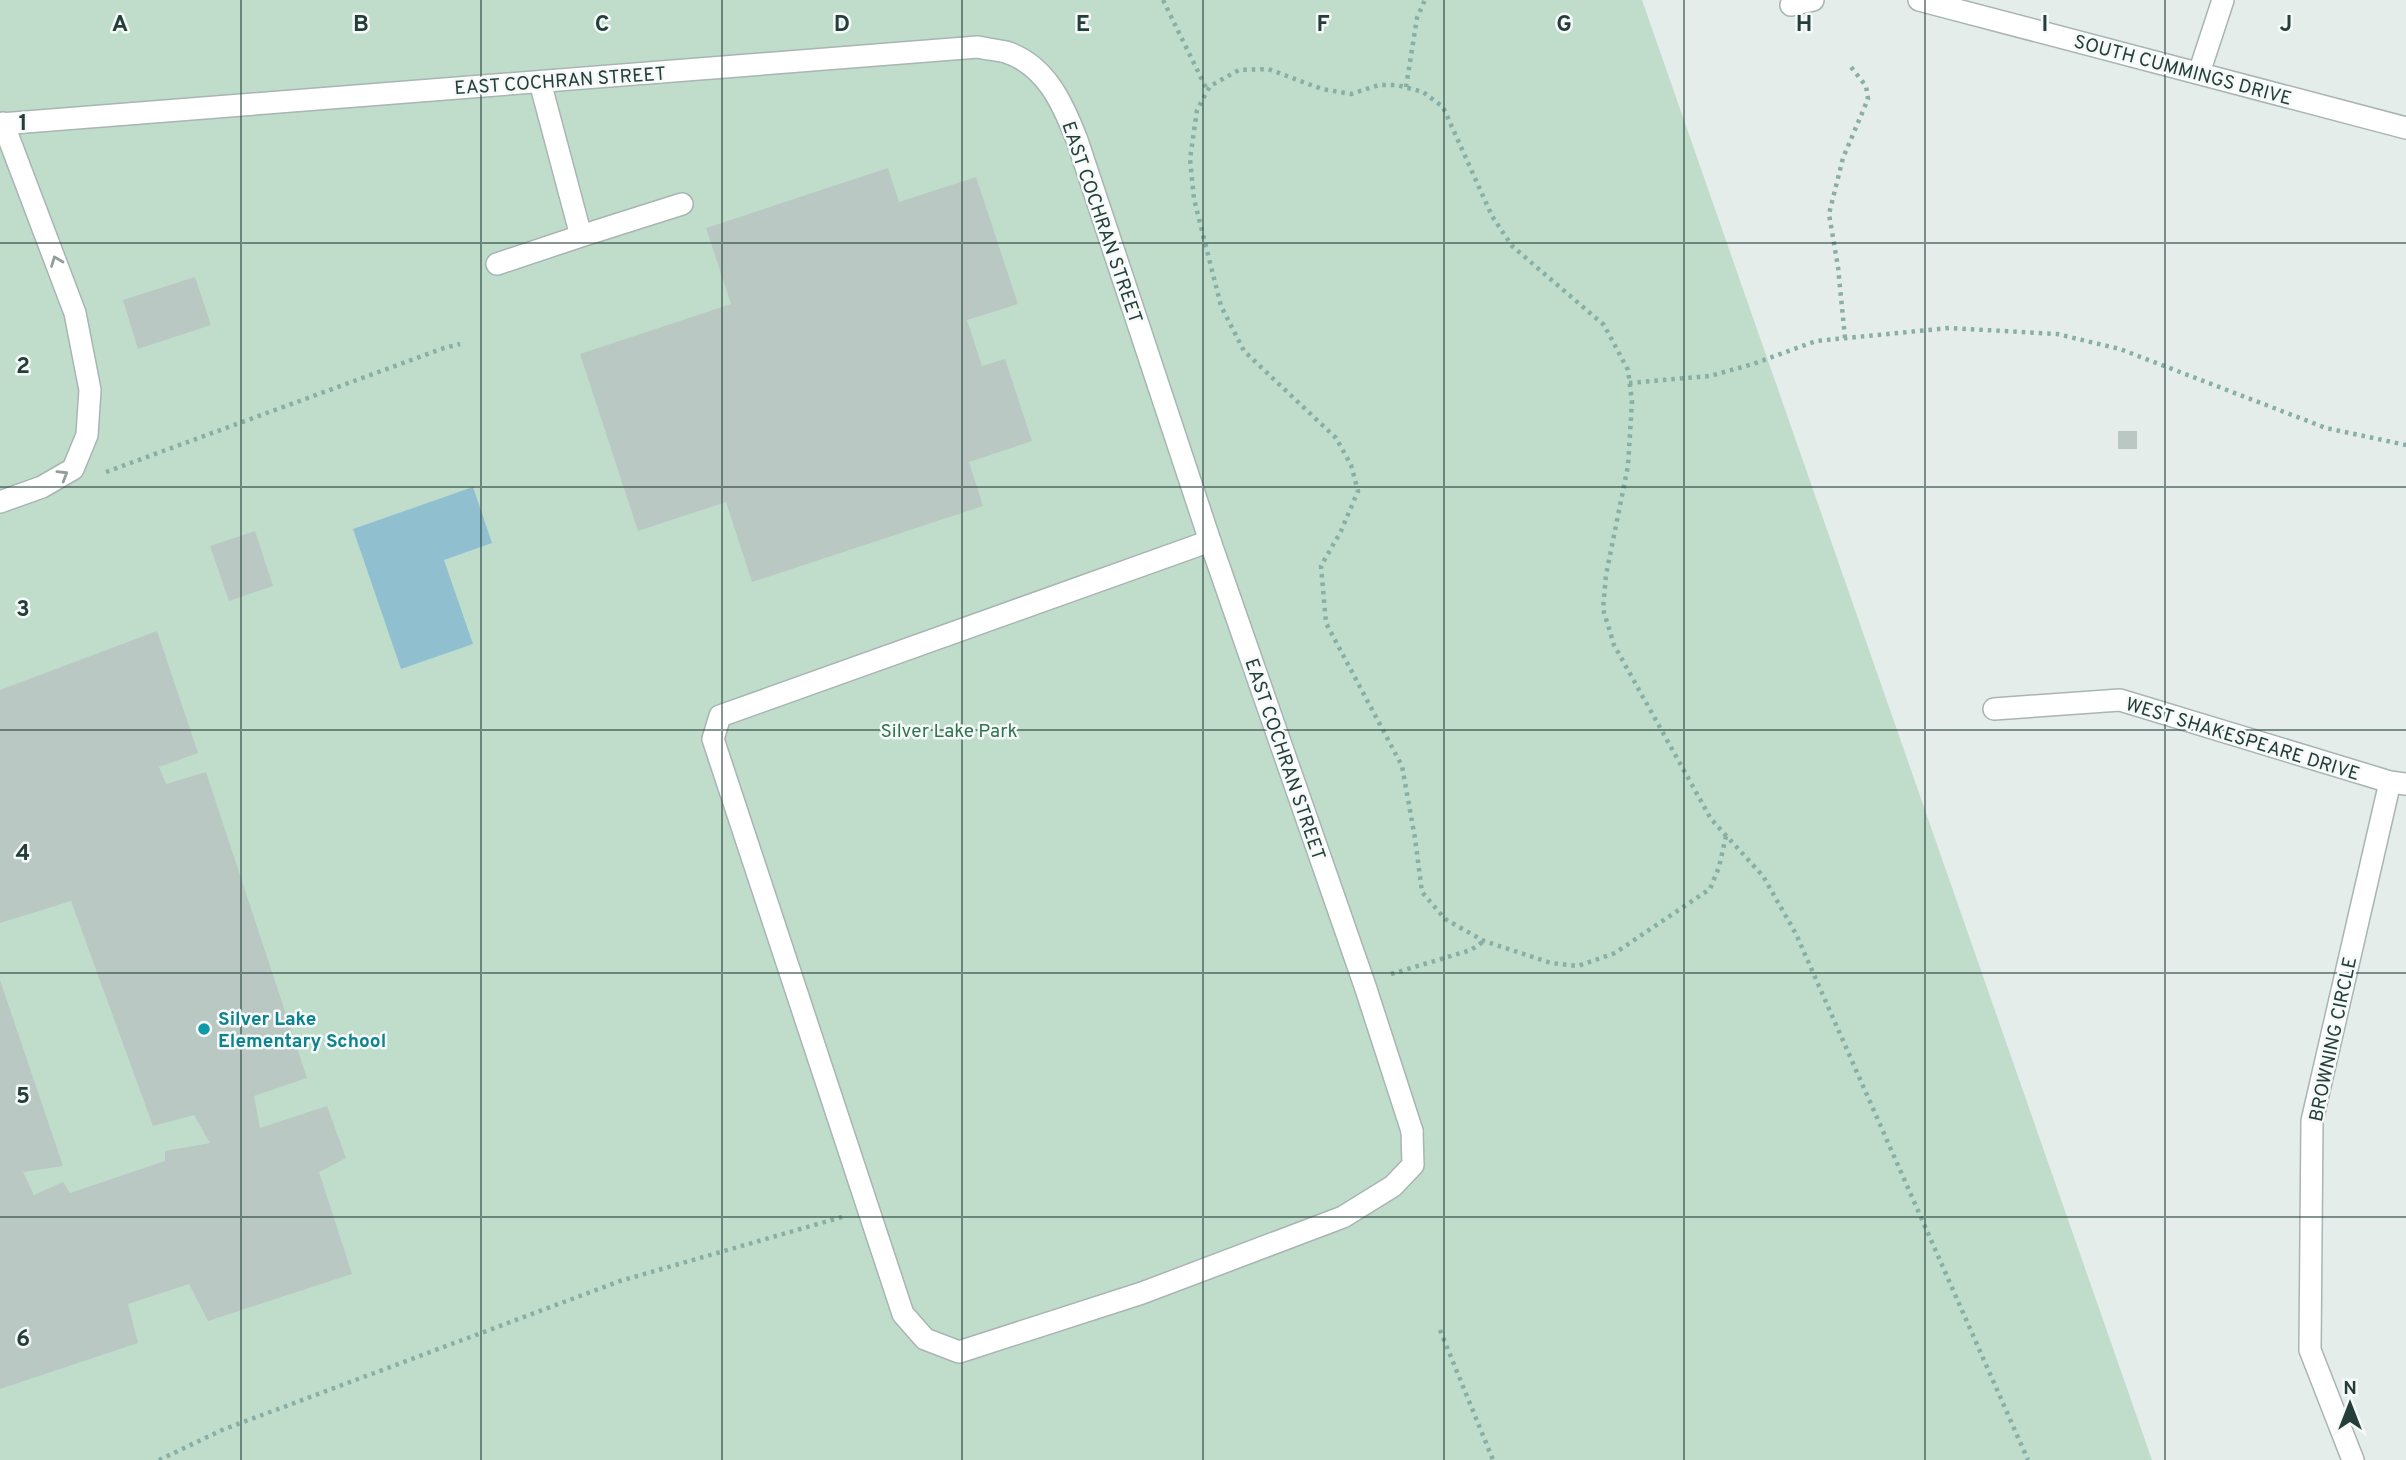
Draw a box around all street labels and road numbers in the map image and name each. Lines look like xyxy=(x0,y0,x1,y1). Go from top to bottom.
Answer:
street label: SOUTH CUMMINGS DRIVE xyxy=(2071,30,2294,112)
street label: EAST COCHRAN STREET xyxy=(454,63,667,101)
street label: EAST COCHRAN STREET xyxy=(1055,119,1147,327)
street label: EAST COCHRAN STREET xyxy=(1238,656,1330,864)
street label: WEST SHAKESPEARE DRIVE xyxy=(2123,693,2362,787)
street label: BROWNING CIRCLE xyxy=(2305,955,2363,1124)

